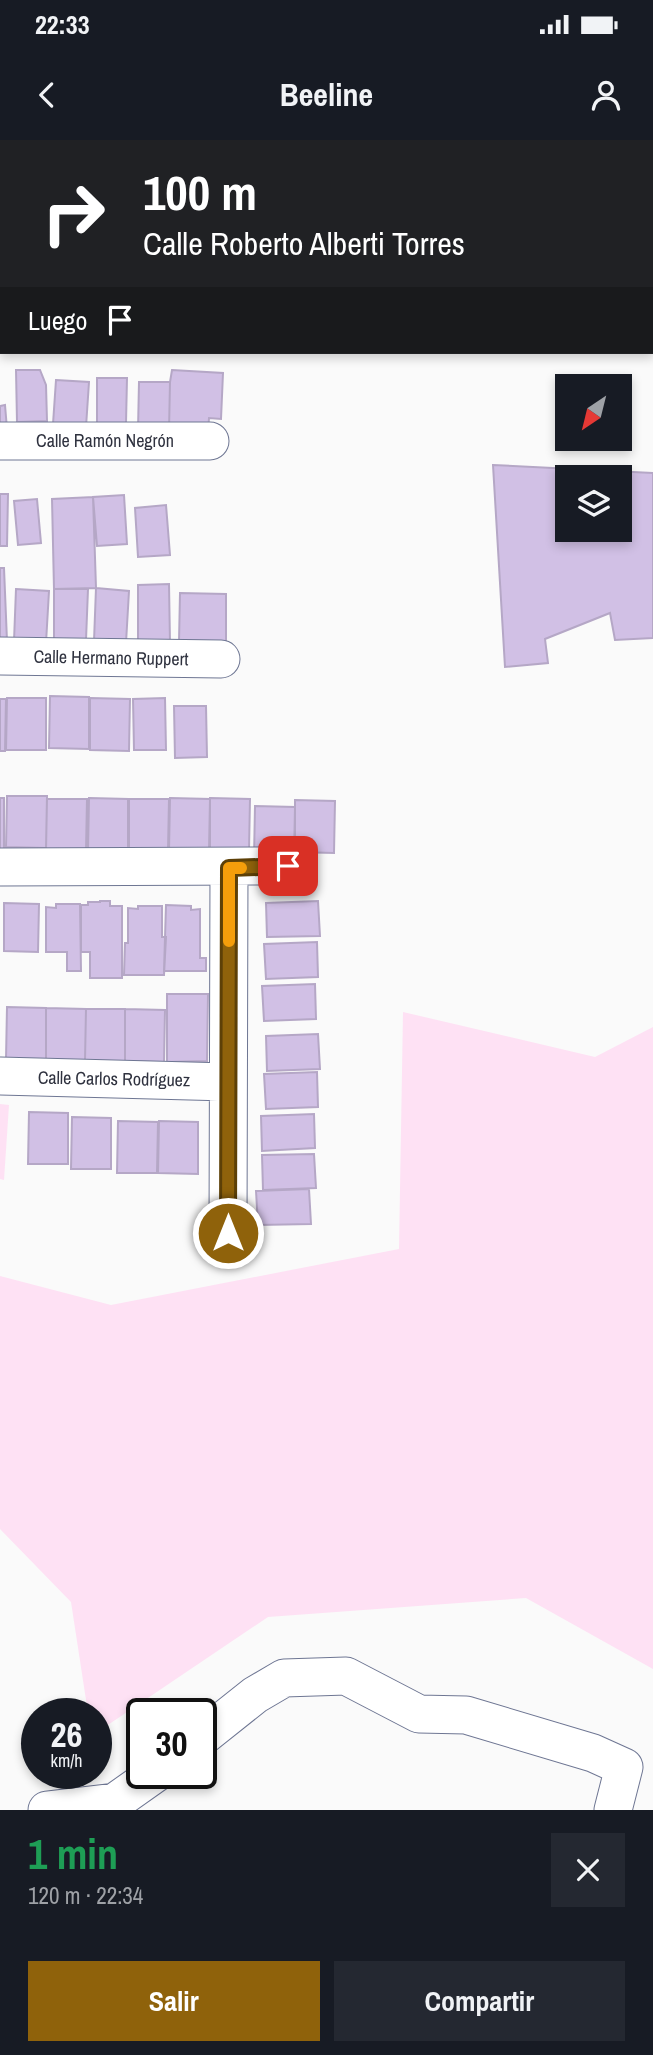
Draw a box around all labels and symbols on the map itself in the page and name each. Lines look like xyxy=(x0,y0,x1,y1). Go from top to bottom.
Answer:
north arrow xyxy=(555,374,632,452)
street label: Calle Ramón Negrón xyxy=(36,428,174,453)
street label: Calle Hermano Ruppert xyxy=(33,644,189,671)
pin xyxy=(258,836,318,896)
street label: Calle Carlos Rodríguez xyxy=(38,1065,191,1092)
position arrow xyxy=(191,1196,265,1270)
speed limit sign: 30 xyxy=(126,1698,217,1789)

